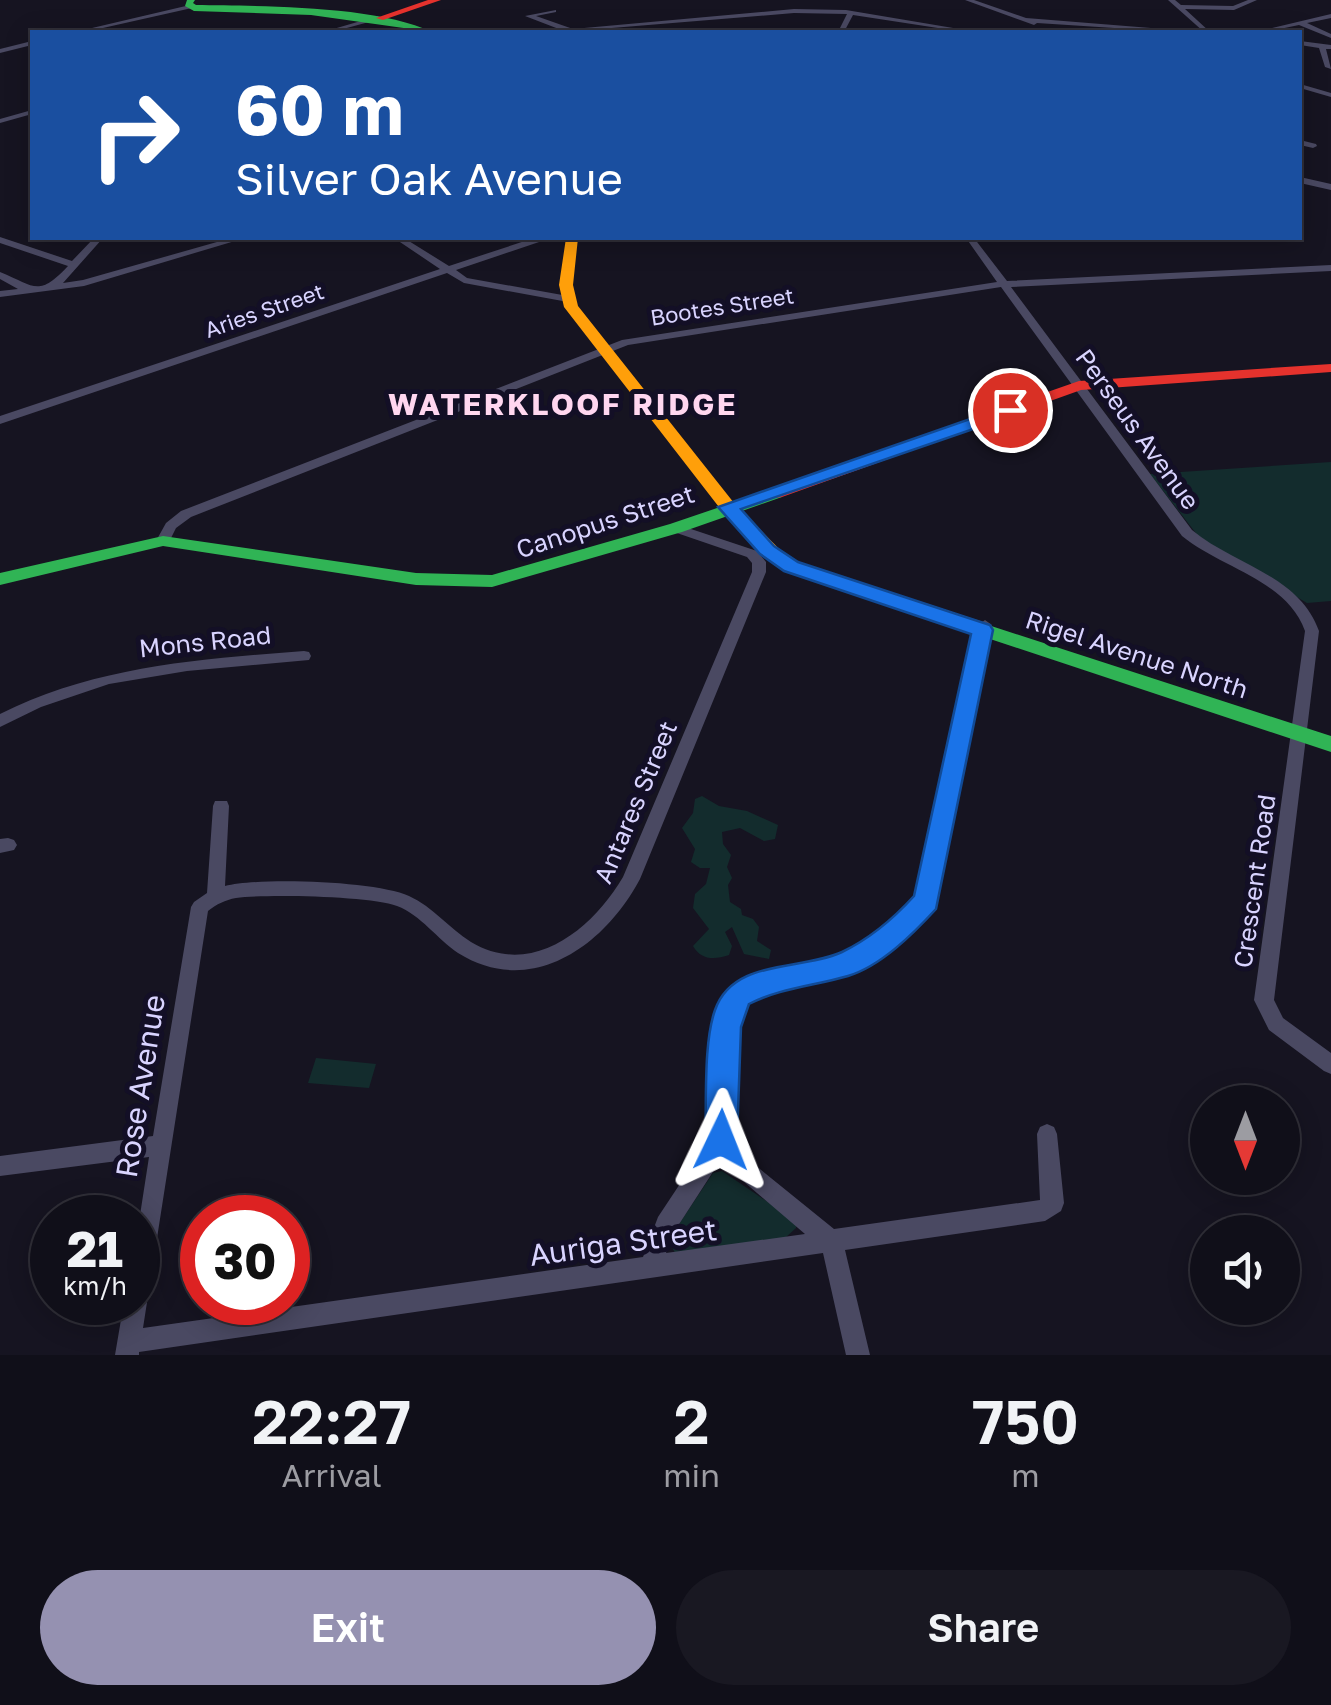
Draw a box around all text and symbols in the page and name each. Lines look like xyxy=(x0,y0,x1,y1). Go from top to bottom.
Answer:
text: 60 m xyxy=(235,66,404,150)
icon: right xyxy=(70,70,200,200)
text: Silver Oak Avenue xyxy=(235,151,623,205)
street label: Aries Street xyxy=(201,277,327,343)
street label: Bootes Street xyxy=(648,281,796,331)
street label: Perseus Avenue xyxy=(1069,343,1207,515)
pin xyxy=(968,368,1053,453)
icon: arrive xyxy=(983,383,1038,438)
district label: WATERKLOOF RIDGE xyxy=(388,386,738,422)
street label: Canopus Street xyxy=(512,478,698,564)
street label: Rigel Avenue North xyxy=(1022,603,1252,705)
street label: Mons Road xyxy=(137,619,273,663)
street label: Antares Street xyxy=(587,716,683,888)
street label: Crescent Road xyxy=(1226,792,1282,970)
street label: Rose Avenue xyxy=(108,992,172,1180)
north arrow xyxy=(1190,1085,1300,1195)
map controls xyxy=(1190,1085,1300,1325)
position arrow xyxy=(669,1088,773,1192)
speed limit sign: 30 xyxy=(180,1195,310,1325)
street label: Auriga Street xyxy=(527,1211,719,1273)
button: sound xyxy=(1190,1215,1300,1325)
text: 21 xyxy=(67,1218,123,1278)
text: km/h xyxy=(63,1270,127,1301)
text: 22:27 xyxy=(252,1385,411,1457)
text: 2 xyxy=(674,1385,710,1457)
text: 750 xyxy=(972,1385,1079,1457)
text: Arrival xyxy=(282,1456,382,1494)
text: min xyxy=(663,1456,720,1494)
text: m xyxy=(1011,1456,1040,1494)
button: Exit xyxy=(40,1570,656,1685)
button: Share xyxy=(676,1570,1291,1685)

